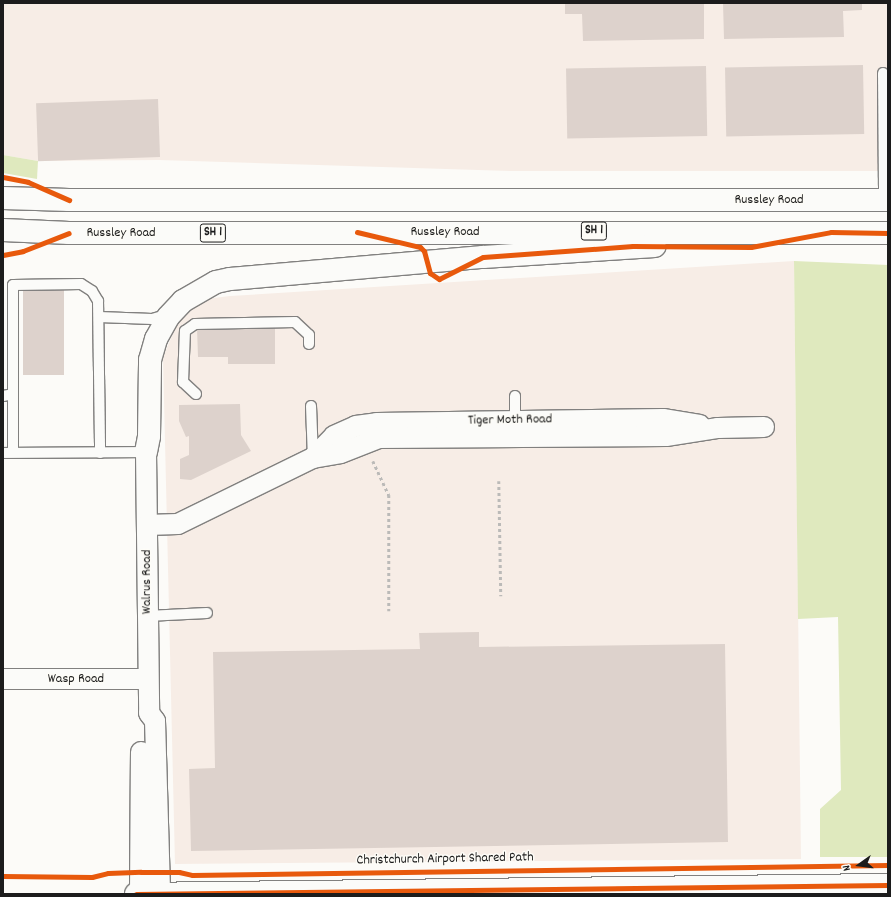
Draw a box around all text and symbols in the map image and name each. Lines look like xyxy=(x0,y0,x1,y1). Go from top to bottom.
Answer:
street label: Russley Road xyxy=(734,192,804,208)
road number: SH 1 xyxy=(580,220,608,242)
road number: SH 1 xyxy=(199,222,227,244)
street label: Russley Road xyxy=(410,224,480,240)
street label: Russley Road xyxy=(86,225,156,241)
street label: Tiger Moth Road xyxy=(468,411,552,429)
street label: Walrus Road xyxy=(139,550,155,614)
street label: Wasp Road xyxy=(48,671,104,687)
north arrow xyxy=(839,845,879,885)
street label: Christchurch Airport Shared Path xyxy=(356,849,534,869)
text: N xyxy=(839,863,856,872)

